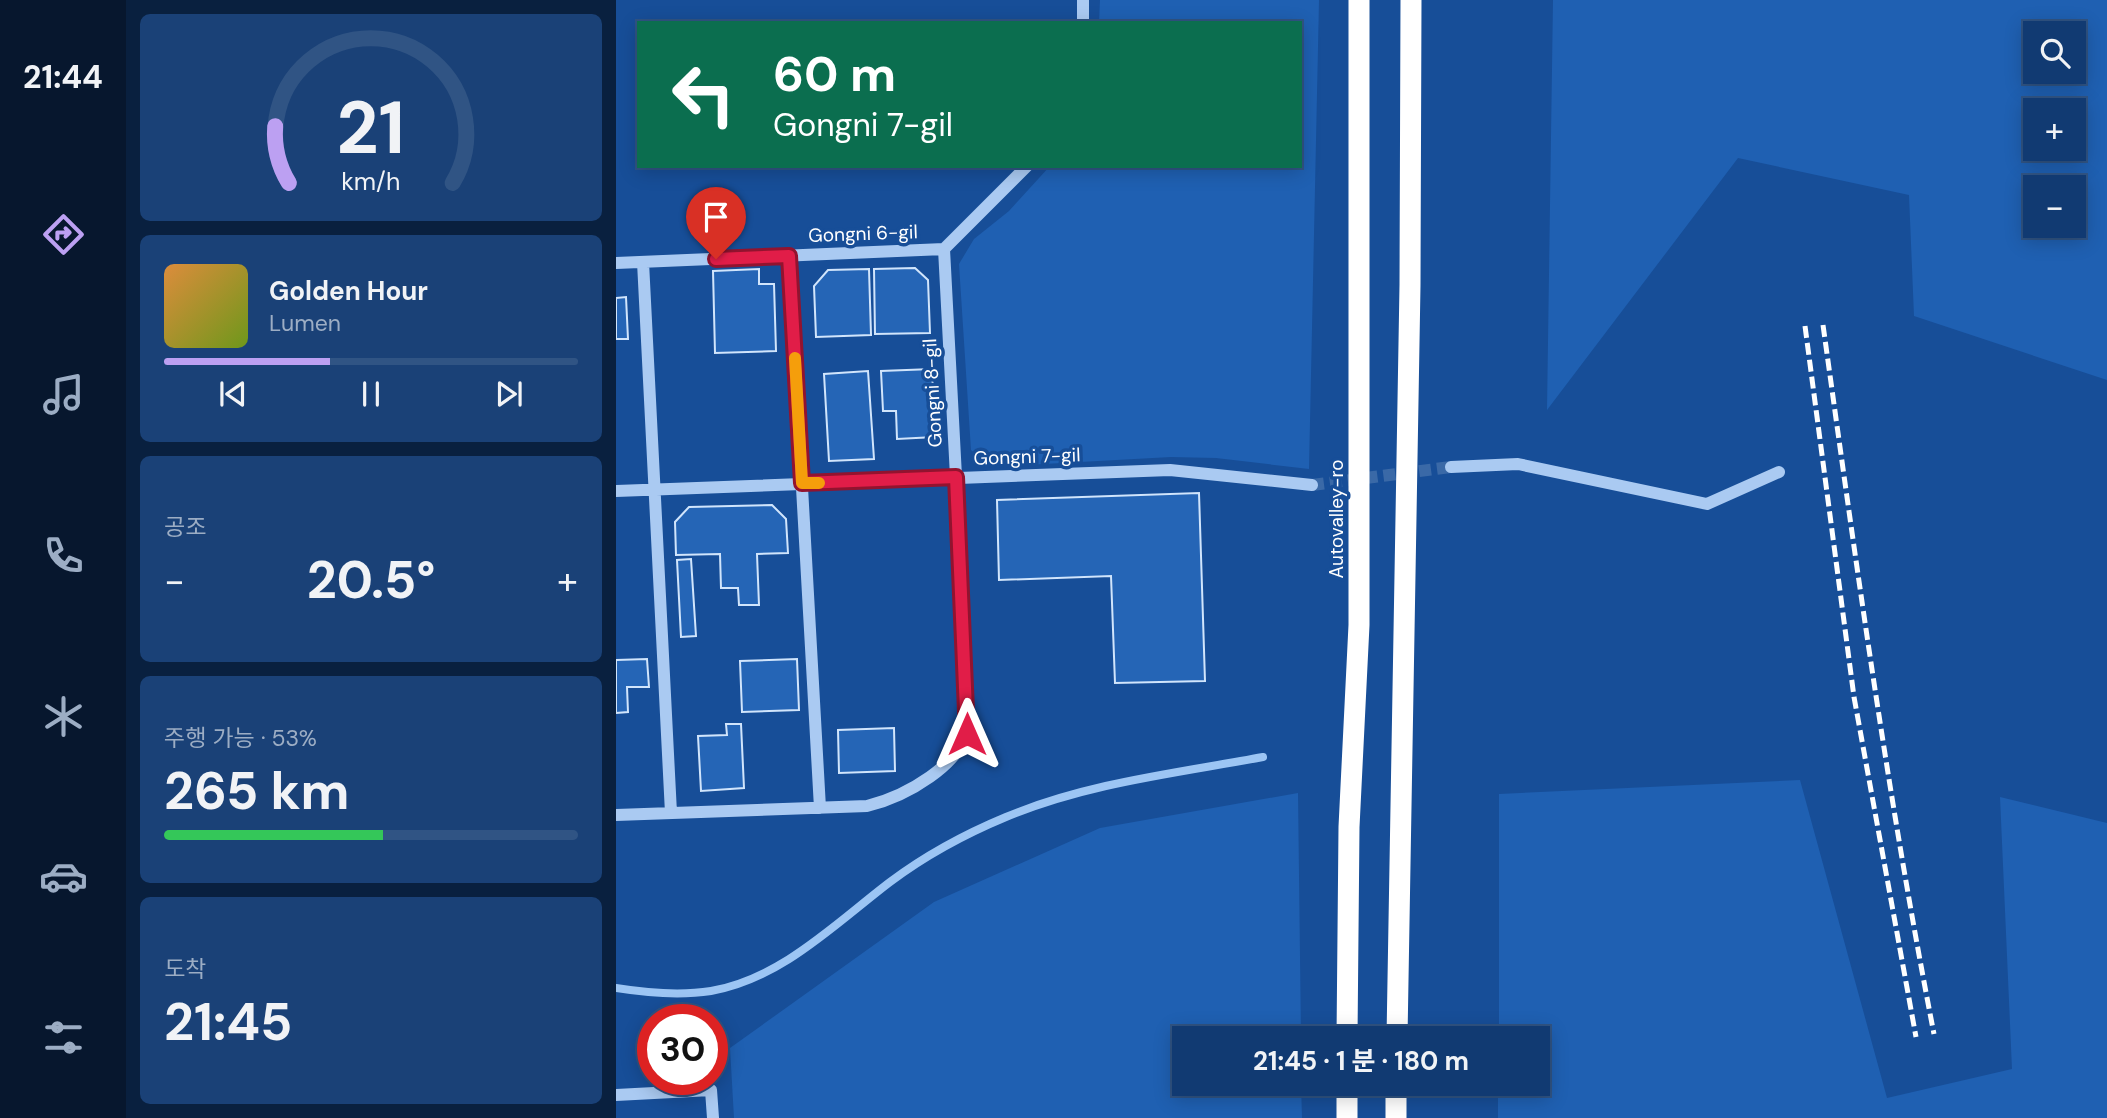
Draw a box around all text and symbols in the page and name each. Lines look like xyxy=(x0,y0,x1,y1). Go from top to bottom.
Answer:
map controls xyxy=(2023,21,2086,238)
button: search xyxy=(2023,21,2086,84)
text: 60 m xyxy=(773,42,896,106)
icon: left xyxy=(658,49,749,140)
text: 21:44 xyxy=(23,56,103,98)
text: 21 xyxy=(337,82,405,177)
button: + xyxy=(2023,98,2086,161)
text: Gongni 7-gil xyxy=(773,104,953,146)
text: km/h xyxy=(341,165,401,198)
button: − xyxy=(2023,175,2086,238)
pin xyxy=(686,187,746,259)
icon: arrive xyxy=(697,198,735,236)
icon: directions xyxy=(39,210,88,259)
street label: Gongni 6-gil xyxy=(808,219,918,248)
text: Golden Hour xyxy=(269,274,428,308)
text: Lumen xyxy=(269,308,341,338)
street label: Gongni 8-gil xyxy=(917,338,948,448)
icon: music xyxy=(39,370,88,419)
icon: previous xyxy=(214,375,252,413)
icon: pause xyxy=(352,375,390,413)
icon: next xyxy=(490,375,528,413)
street label: Gongni 7-gil xyxy=(973,442,1081,471)
street label: Autovalley-ro xyxy=(1324,460,1349,578)
text: 공조 xyxy=(164,512,206,542)
icon: phone xyxy=(39,531,88,580)
text: 20.5° xyxy=(307,546,435,614)
text: − xyxy=(164,556,185,606)
text: + xyxy=(557,556,578,606)
icon: climate xyxy=(39,692,88,741)
position arrow xyxy=(930,697,1004,771)
text: 주행 가능 · 53% xyxy=(164,723,317,753)
text: 265 km xyxy=(164,757,349,825)
icon: car xyxy=(39,852,88,901)
text: 도착 xyxy=(164,954,206,984)
text: 21:45 xyxy=(164,988,292,1056)
speed limit sign: 30 xyxy=(637,1004,728,1095)
icon: filters xyxy=(39,1013,88,1062)
text: 21:45 · 1 분 · 180 m xyxy=(1253,1044,1469,1078)

